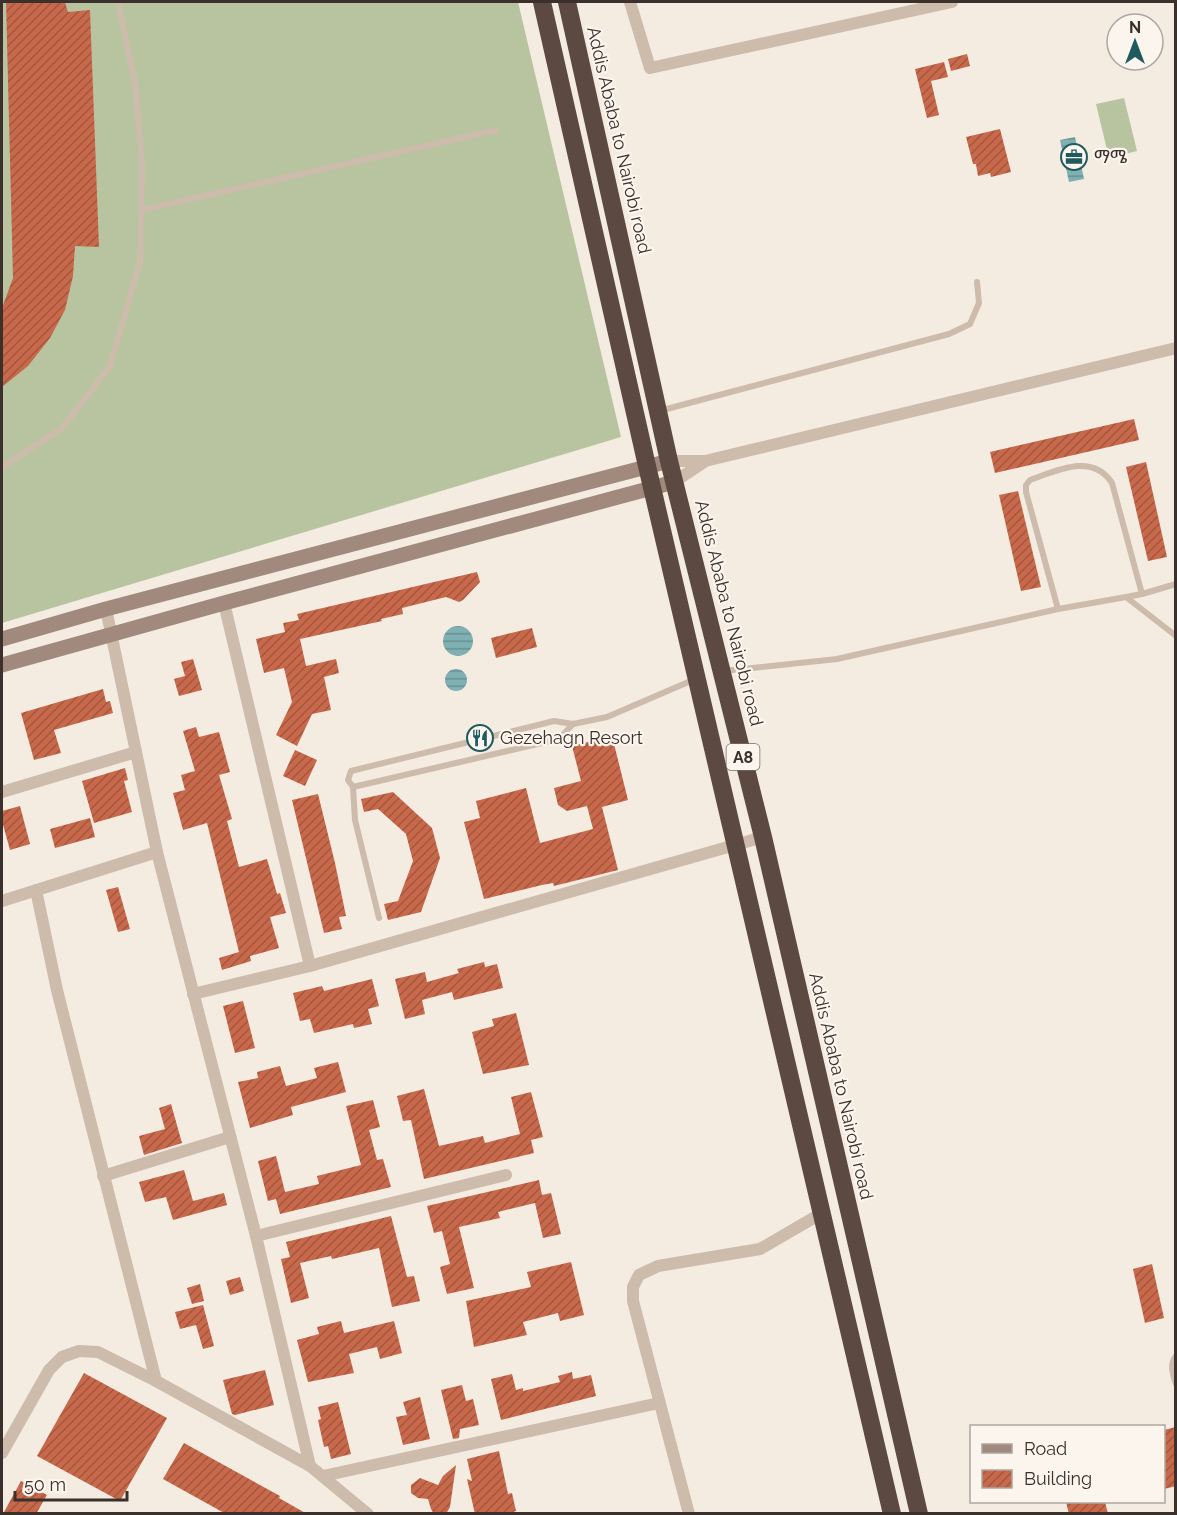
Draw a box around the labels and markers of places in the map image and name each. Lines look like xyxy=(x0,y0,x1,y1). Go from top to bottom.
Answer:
office icon: ማሜ xyxy=(1059,142,1089,172)
place label: ማሜ xyxy=(1094,146,1127,167)
restaurant icon: Gezehagn Resort xyxy=(465,723,495,753)
place label: Gezehagn Resort xyxy=(500,727,643,748)

